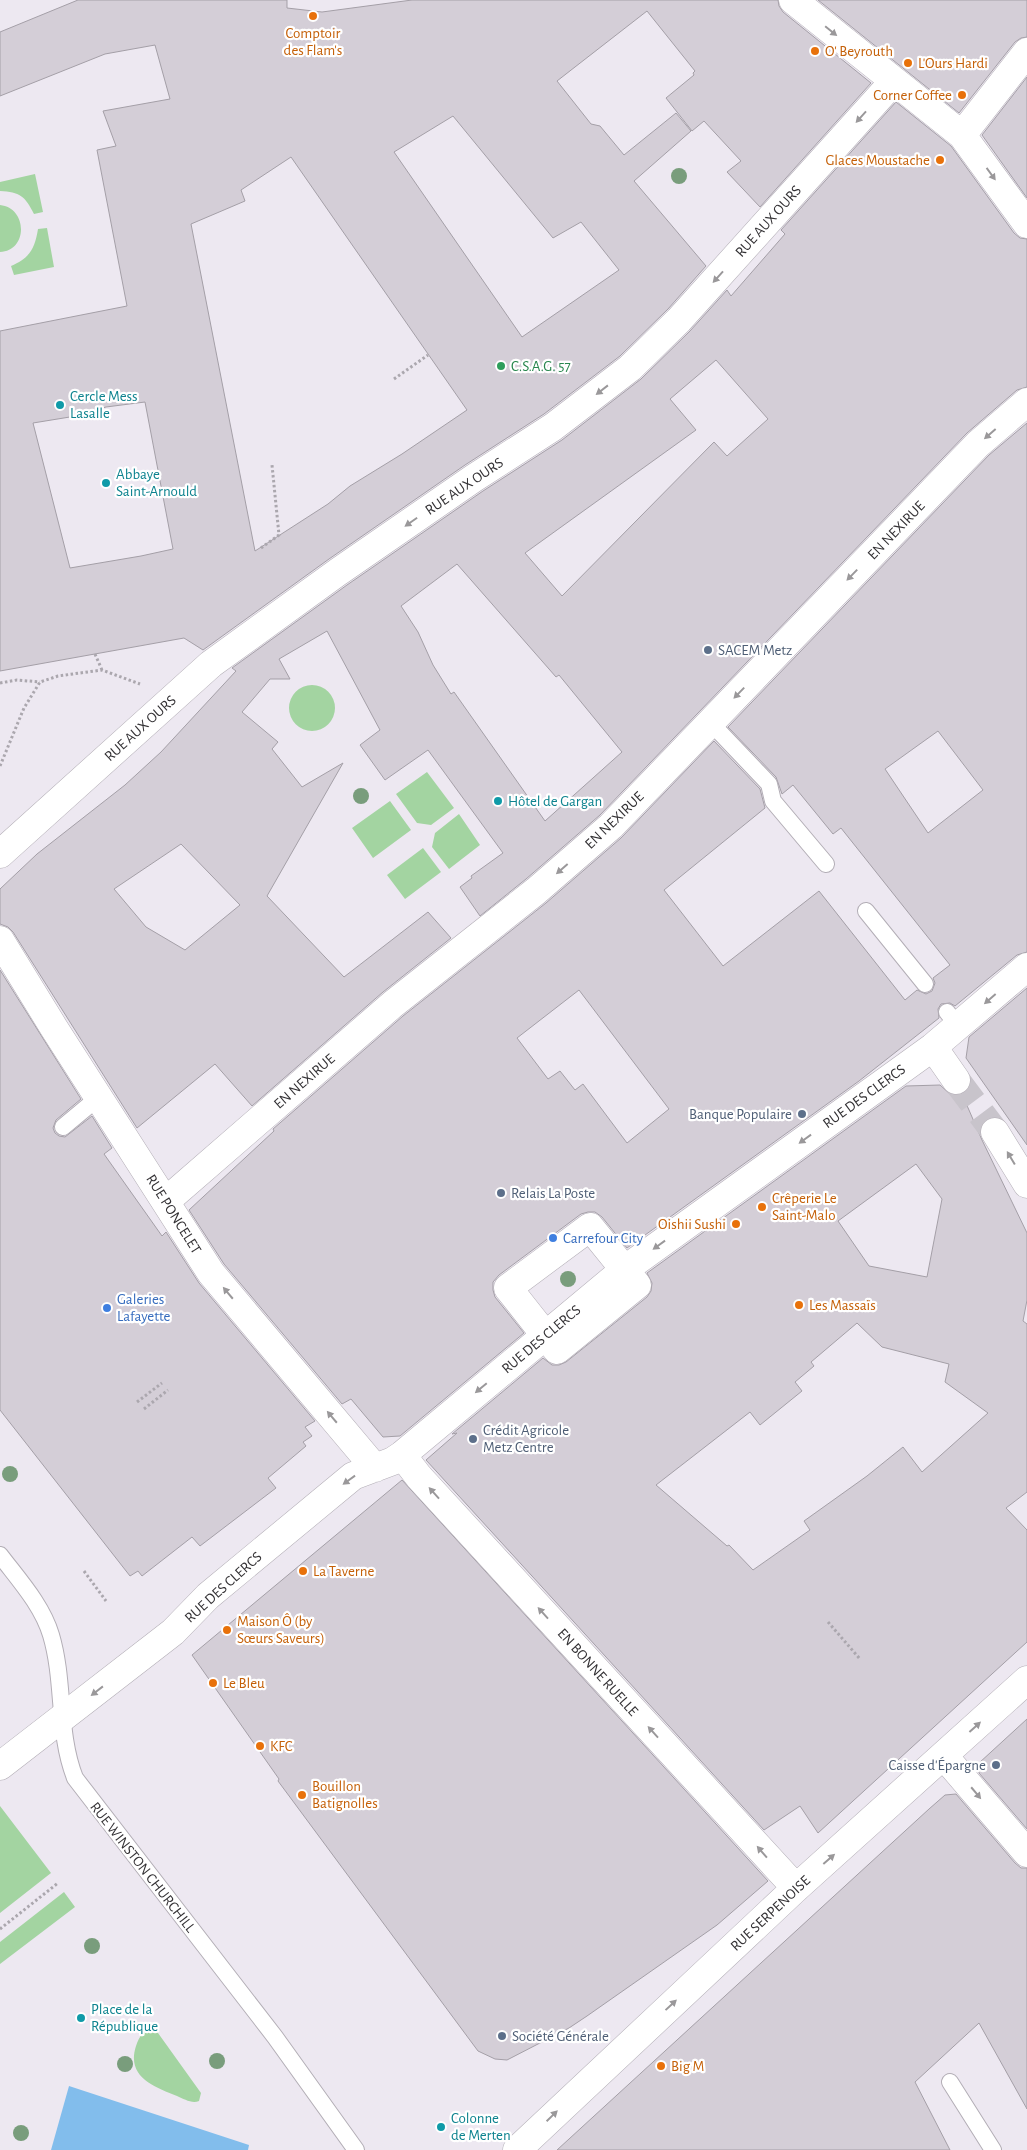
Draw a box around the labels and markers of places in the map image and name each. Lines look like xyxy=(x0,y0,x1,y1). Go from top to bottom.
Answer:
marker: Comptoir des Flam's xyxy=(307,10,319,22)
place label: Comptoir des Flam's xyxy=(284,26,342,58)
place label: O' Beyrouth xyxy=(825,44,893,59)
marker: O' Beyrouth xyxy=(809,45,821,57)
place label: L'Ours Hardi xyxy=(918,56,988,71)
marker: L'Ours Hardi xyxy=(902,57,914,69)
place label: Corner Coffee xyxy=(873,88,952,103)
marker: Corner Coffee xyxy=(956,89,968,101)
place label: Glaces Moustache xyxy=(826,153,930,168)
marker: Glaces Moustache xyxy=(934,154,946,166)
place label: C.S.A.G. 57 xyxy=(511,359,571,374)
marker: C.S.A.G. 57 xyxy=(495,360,507,372)
place label: Cercle Mess Lasalle xyxy=(70,389,138,421)
marker: Cercle Mess Lasalle xyxy=(54,399,66,411)
place label: Abbaye Saint-Arnould xyxy=(116,467,197,499)
marker: Abbaye Saint-Arnould xyxy=(100,477,112,489)
place label: SACEM Metz xyxy=(718,643,792,658)
marker: SACEM Metz xyxy=(702,644,714,656)
place label: Hôtel de Gargan xyxy=(508,794,602,809)
marker: Hôtel de Gargan xyxy=(492,795,504,807)
place label: Banque Populaire xyxy=(689,1107,792,1122)
marker: Banque Populaire xyxy=(796,1108,808,1120)
place label: Relais La Poste xyxy=(511,1186,595,1201)
marker: Relais La Poste xyxy=(495,1187,507,1199)
place label: Crêperie Le Saint-Malo xyxy=(772,1191,837,1223)
marker: Crêperie Le Saint-Malo xyxy=(756,1201,768,1213)
place label: Oishii Sushi xyxy=(658,1217,726,1232)
marker: Oishii Sushi xyxy=(730,1218,742,1230)
place label: Carrefour City xyxy=(563,1231,644,1246)
marker: Carrefour City xyxy=(547,1232,559,1244)
place label: Galeries Lafayette xyxy=(117,1292,171,1324)
place label: Les Massaïs xyxy=(809,1298,876,1313)
marker: Les Massaïs xyxy=(793,1299,805,1311)
marker: Galeries Lafayette xyxy=(101,1302,113,1314)
place label: Crédit Agricole Metz Centre xyxy=(483,1423,569,1455)
marker: Crédit Agricole Metz Centre xyxy=(467,1433,479,1445)
place label: La Taverne xyxy=(313,1564,374,1579)
marker: La Taverne xyxy=(297,1565,309,1577)
place label: Maison Ô (by Sœurs Saveurs) xyxy=(237,1613,325,1646)
marker: Maison Ô (by Sœurs Saveurs) xyxy=(221,1624,233,1636)
place label: Le Bleu xyxy=(223,1676,265,1691)
marker: Le Bleu xyxy=(207,1677,219,1689)
place label: KFC xyxy=(270,1739,293,1754)
marker: KFC xyxy=(254,1740,266,1752)
place label: Caisse d'Épargne xyxy=(888,1756,986,1773)
marker: Caisse d'Épargne xyxy=(990,1759,1002,1771)
place label: Bouillon Batignolles xyxy=(312,1779,378,1811)
marker: Bouillon Batignolles xyxy=(296,1789,308,1801)
place label: Place de la République xyxy=(91,2002,158,2034)
marker: Place de la République xyxy=(75,2012,87,2024)
place label: Société Générale xyxy=(512,2029,609,2044)
marker: Société Générale xyxy=(496,2030,508,2042)
place label: Big M xyxy=(671,2059,704,2074)
marker: Big M xyxy=(655,2060,667,2072)
place label: Colonne de Merten xyxy=(451,2111,511,2143)
marker: Colonne de Merten xyxy=(435,2121,447,2133)

